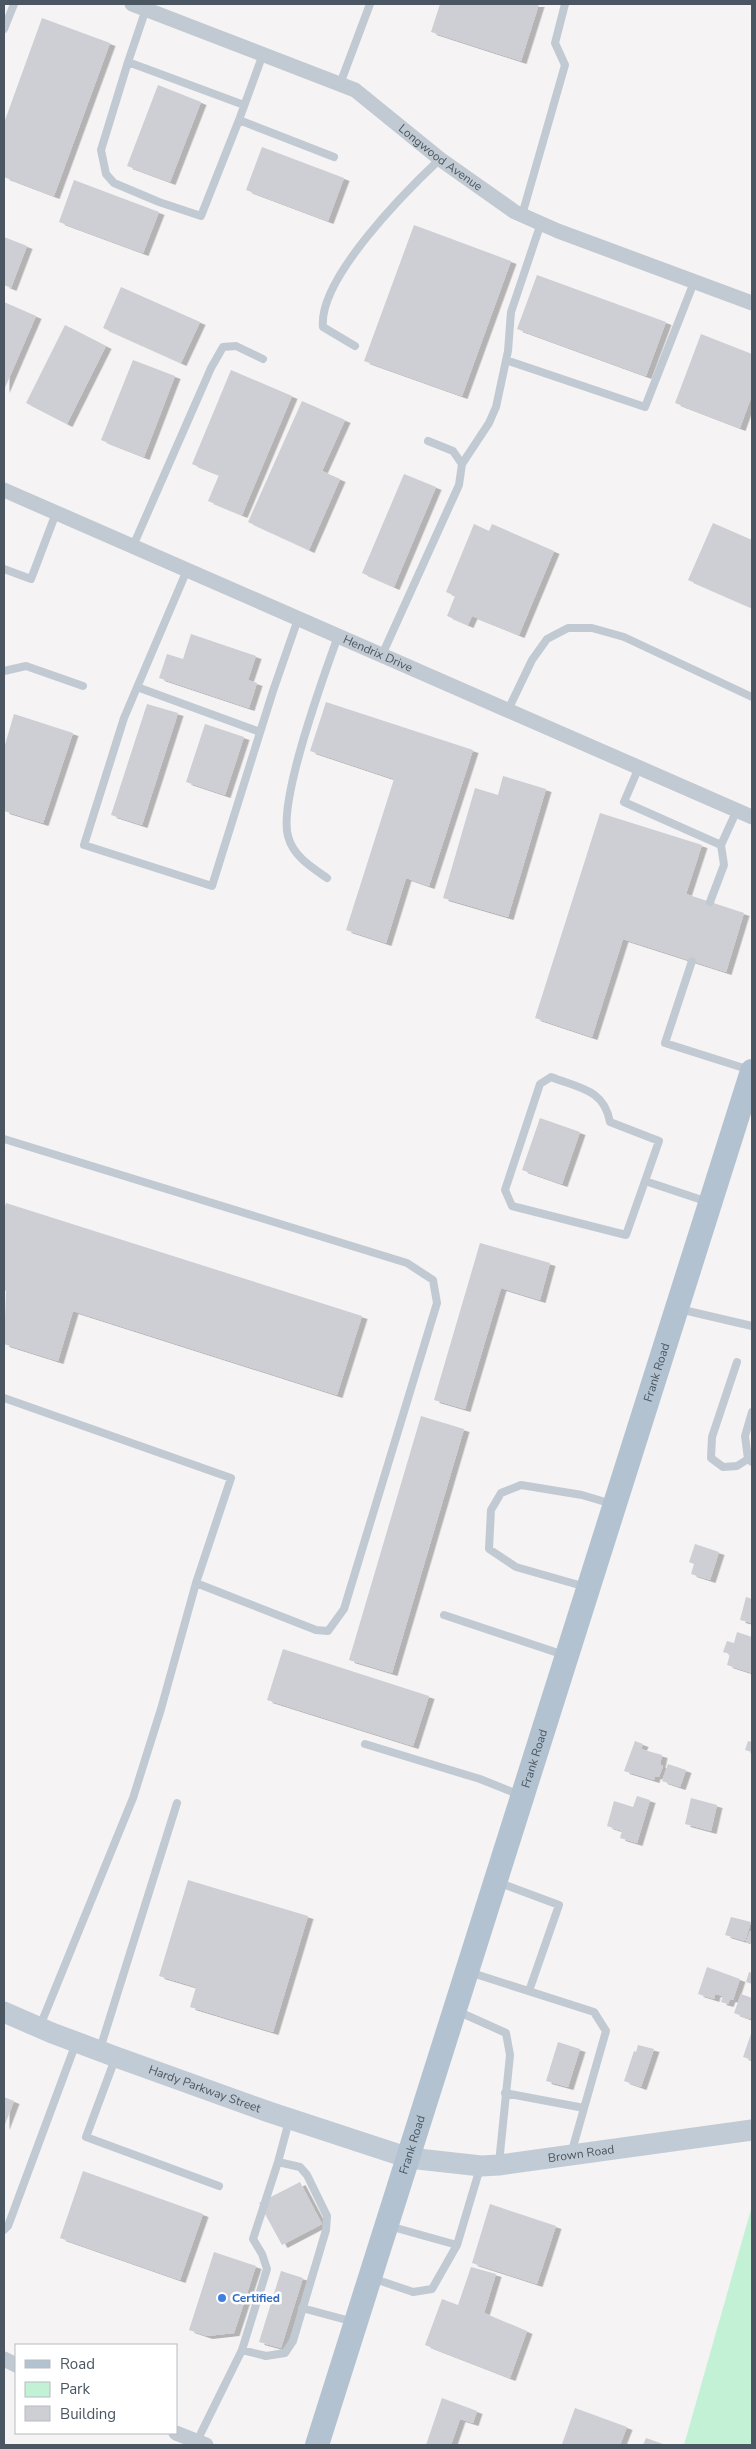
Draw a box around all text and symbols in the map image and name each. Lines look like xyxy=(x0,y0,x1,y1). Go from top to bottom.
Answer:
street label: Longwood Avenue xyxy=(395,121,486,195)
street label: Hendrix Drive xyxy=(341,631,415,676)
street label: Frank Road xyxy=(640,1341,673,1404)
street label: Frank Road xyxy=(517,1727,551,1790)
street label: Hardy Parkway Street xyxy=(146,2061,264,2117)
street label: Frank Road xyxy=(395,2113,429,2176)
street label: Brown Road xyxy=(547,2141,615,2166)
place label: Certified xyxy=(232,2290,280,2306)
marker: Certified xyxy=(216,2292,228,2304)
legend xyxy=(15,2344,178,2434)
text: Road xyxy=(60,2354,95,2374)
text: Park xyxy=(60,2379,90,2399)
text: Building xyxy=(60,2404,116,2424)

